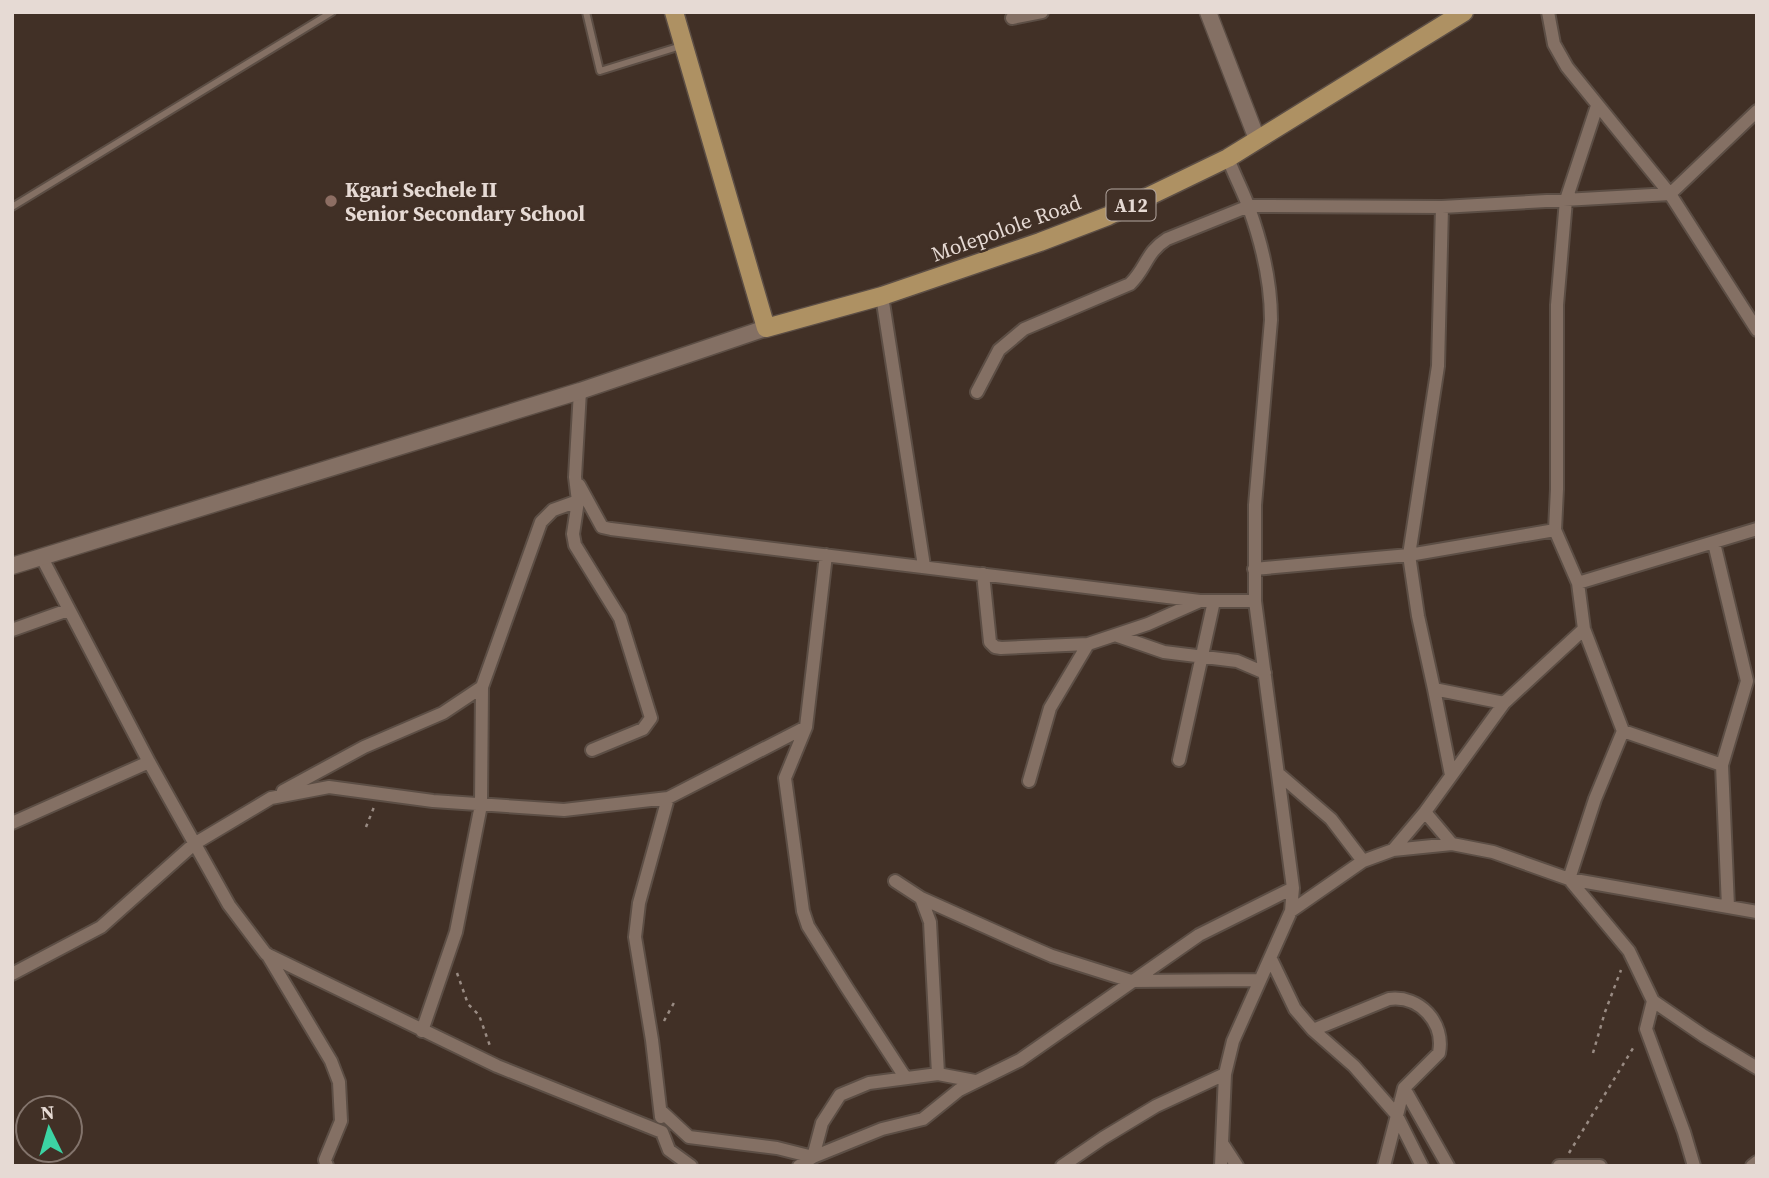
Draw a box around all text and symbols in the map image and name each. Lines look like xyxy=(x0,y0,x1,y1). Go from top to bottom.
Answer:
place label: Kgari Sechele II Senior Secondary School xyxy=(345,175,585,228)
street label: Molepolole Road xyxy=(927,187,1085,269)
road number: A12 xyxy=(1106,190,1156,220)
marker: Kgari Sechele II Senior Secondary School xyxy=(323,193,339,209)
north arrow xyxy=(14,1094,84,1164)
text: N xyxy=(39,1098,56,1126)

